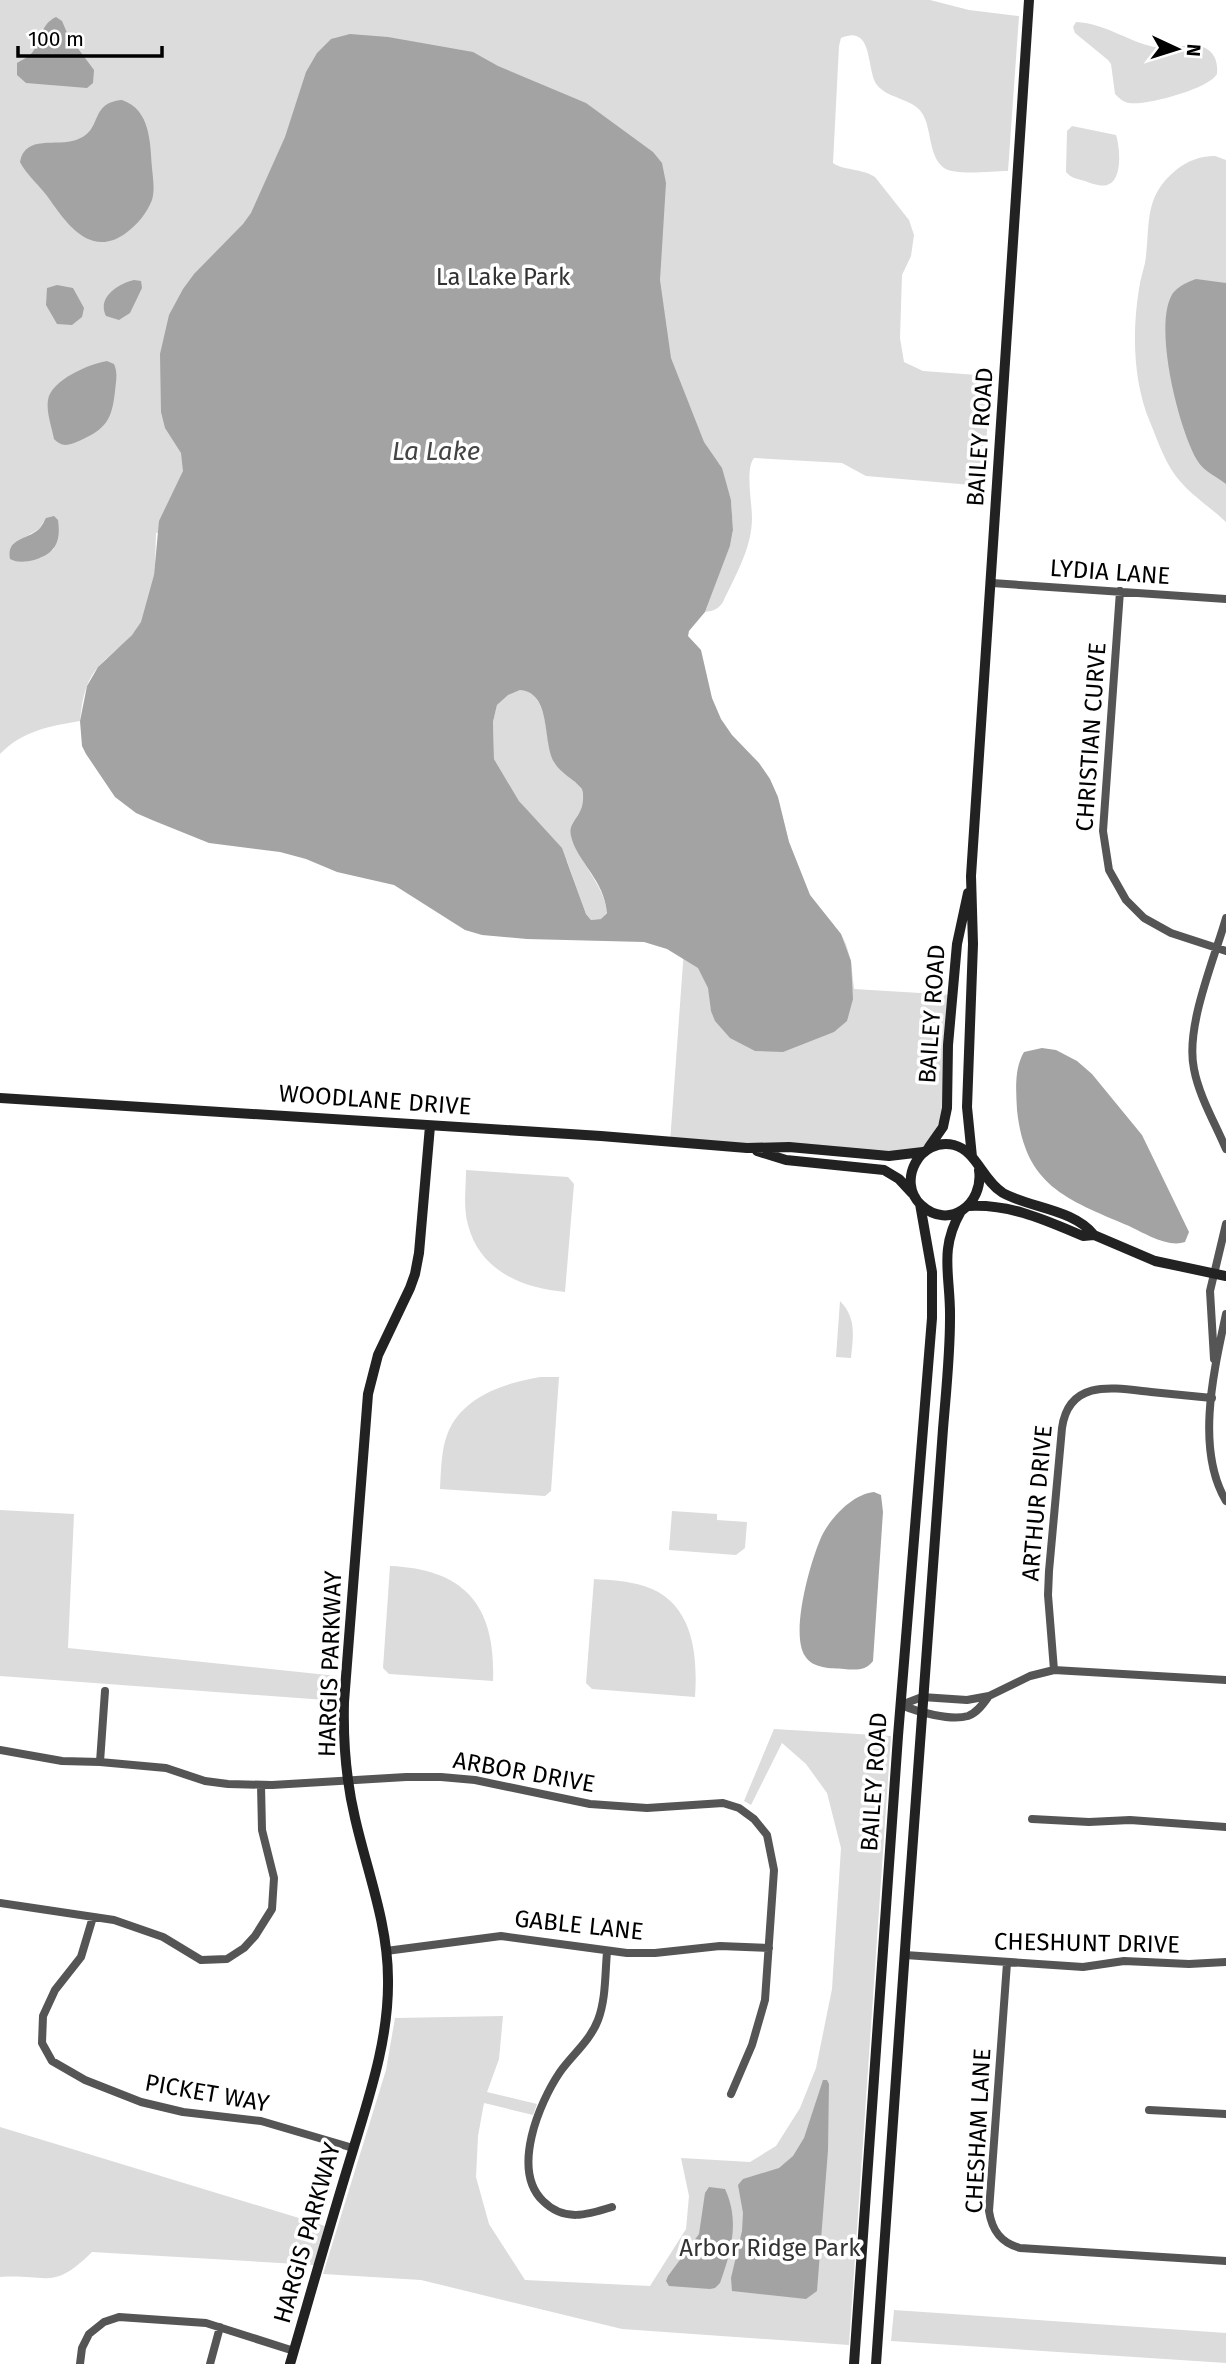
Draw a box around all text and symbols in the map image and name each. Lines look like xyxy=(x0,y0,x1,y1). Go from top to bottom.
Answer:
scale bar xyxy=(18,14,161,58)
north arrow xyxy=(1142,14,1212,84)
text: 100 m xyxy=(28,26,84,52)
text: N xyxy=(1182,43,1205,57)
park label: La Lake Park xyxy=(436,263,571,291)
street label: BAILEY ROAD xyxy=(961,366,999,508)
water label: La Lake xyxy=(392,436,480,467)
street label: LYDIA LANE xyxy=(1049,554,1171,590)
street label: CHRISTIAN CURVE xyxy=(1070,641,1112,833)
street label: BAILEY ROAD xyxy=(913,943,951,1085)
street label: WOODLANE DRIVE xyxy=(278,1079,472,1121)
street label: ARTHUR DRIVE xyxy=(1016,1424,1058,1582)
street label: HARGIS PARKWAY xyxy=(313,1569,347,1758)
street label: BAILEY ROAD xyxy=(855,1711,893,1853)
street label: ARBOR DRIVE xyxy=(451,1746,597,1798)
street label: GABLE LANE xyxy=(513,1904,645,1946)
street label: CHESHUNT DRIVE xyxy=(994,1927,1180,1959)
street label: CHESHAM LANE xyxy=(960,2048,996,2214)
street label: PICKET WAY xyxy=(143,2068,272,2118)
street label: HARGIS PARKWAY xyxy=(268,2139,346,2327)
park label: Arbor Ridge Park xyxy=(679,2234,861,2262)

